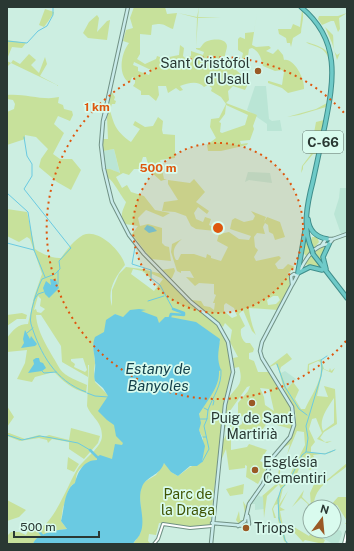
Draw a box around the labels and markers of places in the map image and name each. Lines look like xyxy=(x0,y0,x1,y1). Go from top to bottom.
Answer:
place label: Sant Cristòfol d'Usall xyxy=(160,55,250,87)
marker: Sant Cristòfol d'Usall xyxy=(253,66,263,76)
centre of rings xyxy=(211,221,225,235)
marker: Puig de Sant Martirià xyxy=(247,398,257,408)
place label: Puig de Sant Martirià xyxy=(211,410,293,442)
place label: Església Cementiri xyxy=(263,454,326,486)
marker: Església Cementiri xyxy=(250,465,260,475)
place label: Triops xyxy=(254,520,294,536)
marker: Triops xyxy=(241,523,251,533)

